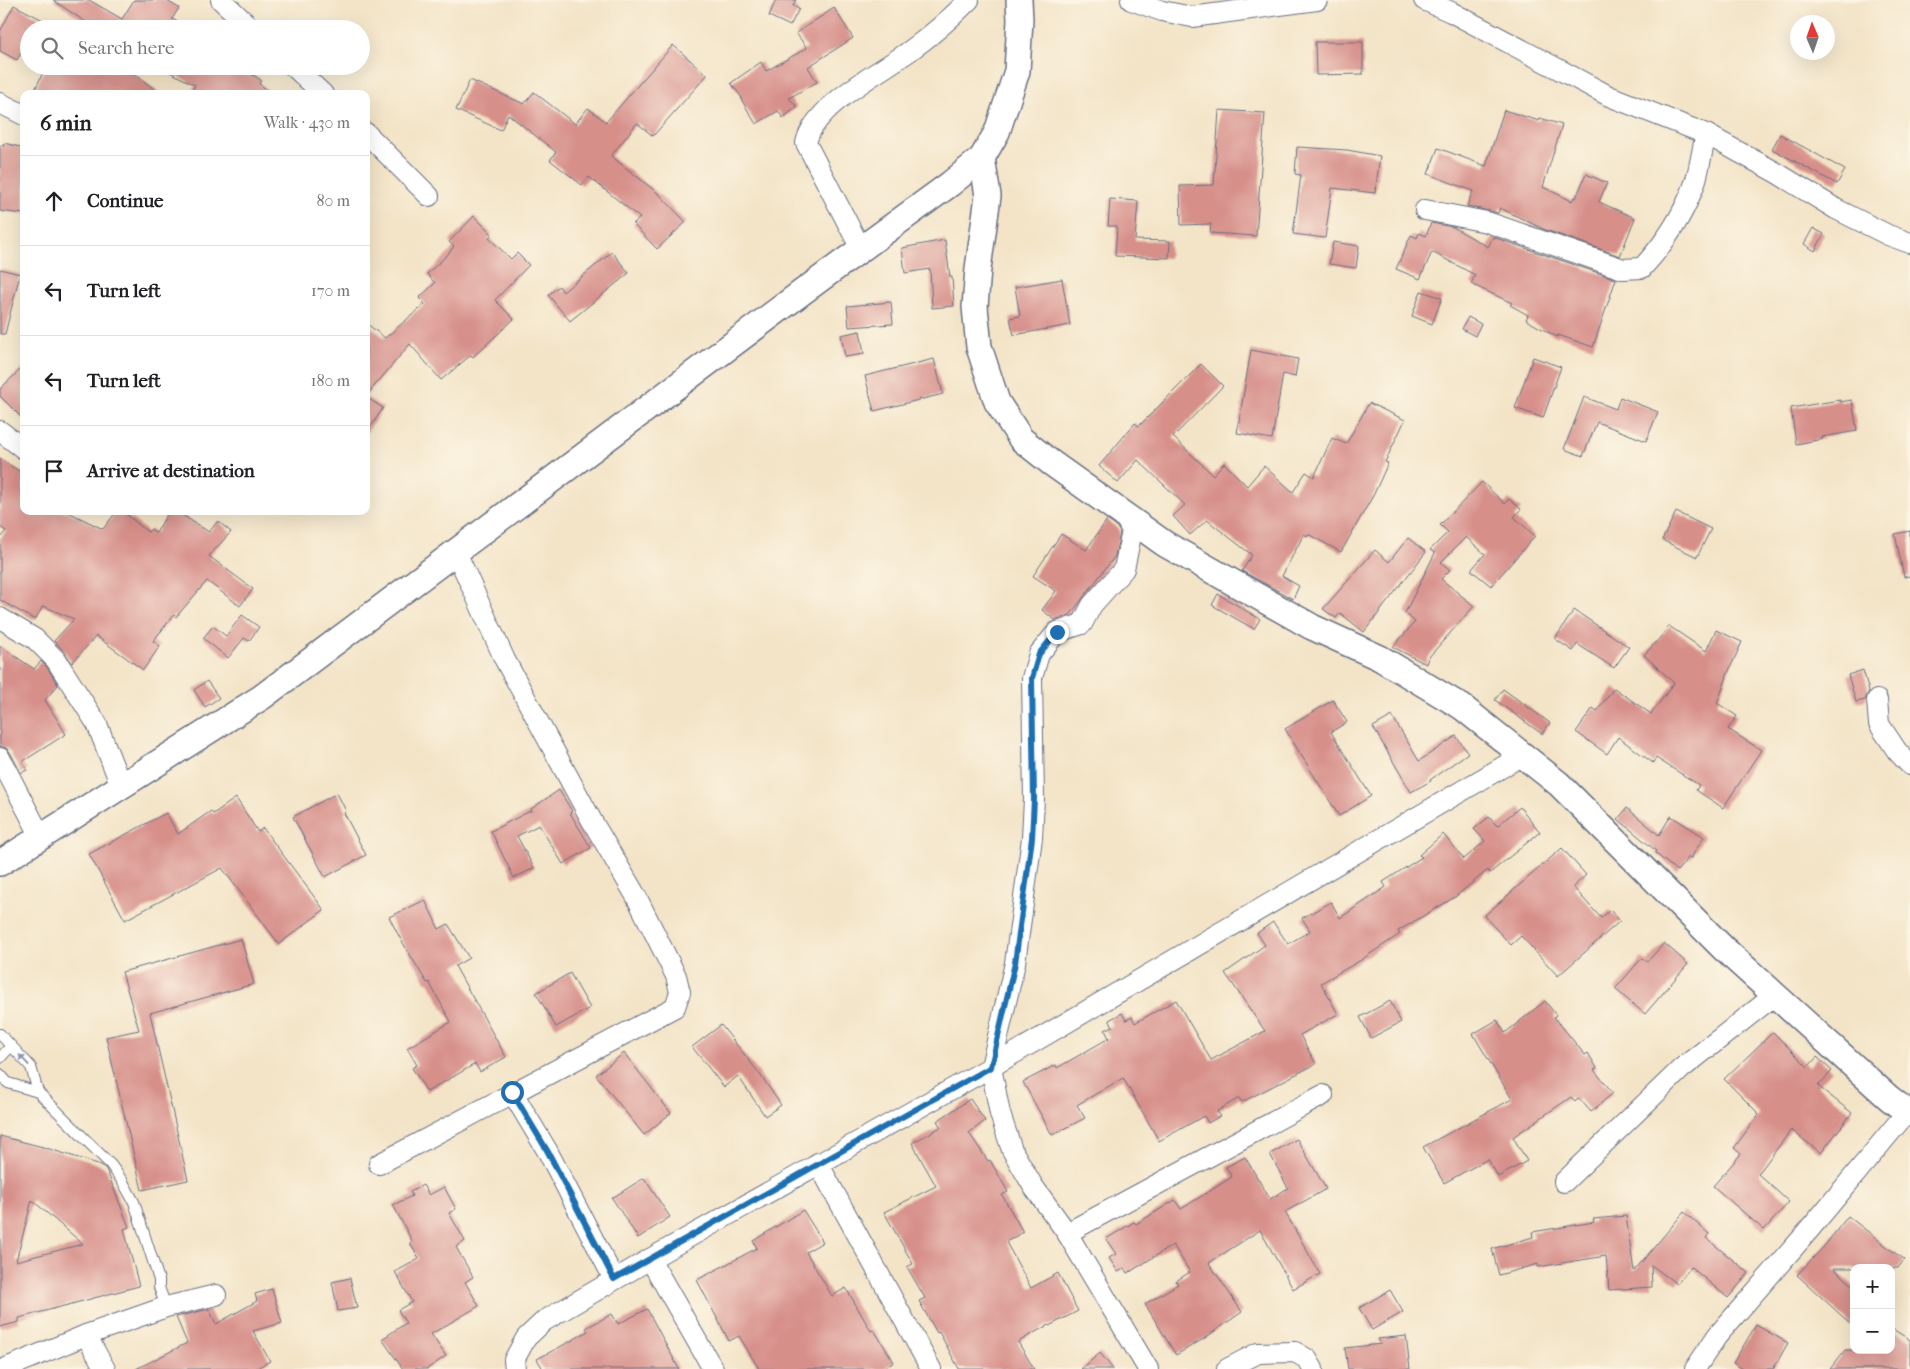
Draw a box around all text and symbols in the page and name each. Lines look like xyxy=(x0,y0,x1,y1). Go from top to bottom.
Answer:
north arrow xyxy=(1790,15,1835,60)
search box xyxy=(20,20,370,75)
icon: search xyxy=(38,34,66,62)
text: Search here xyxy=(78,37,174,59)
text: 6 min xyxy=(40,111,92,135)
text: Walk · 430 m xyxy=(264,113,350,132)
icon: ahead xyxy=(40,187,68,215)
text: Continue xyxy=(87,190,163,212)
text: 80 m xyxy=(316,191,350,210)
icon: left xyxy=(40,277,68,305)
text: Turn left xyxy=(87,280,161,302)
text: 170 m xyxy=(311,281,350,300)
icon: left xyxy=(40,367,68,395)
text: Turn left xyxy=(87,370,161,392)
text: 180 m xyxy=(311,371,350,390)
icon: arrive xyxy=(40,457,68,485)
text: Arrive at destination xyxy=(87,460,255,482)
route end xyxy=(1046,621,1069,644)
one-way arrow xyxy=(18,1054,30,1066)
route start xyxy=(501,1081,524,1104)
map controls xyxy=(1850,1264,1895,1354)
button: + xyxy=(1850,1264,1895,1309)
button: − xyxy=(1850,1309,1895,1354)

